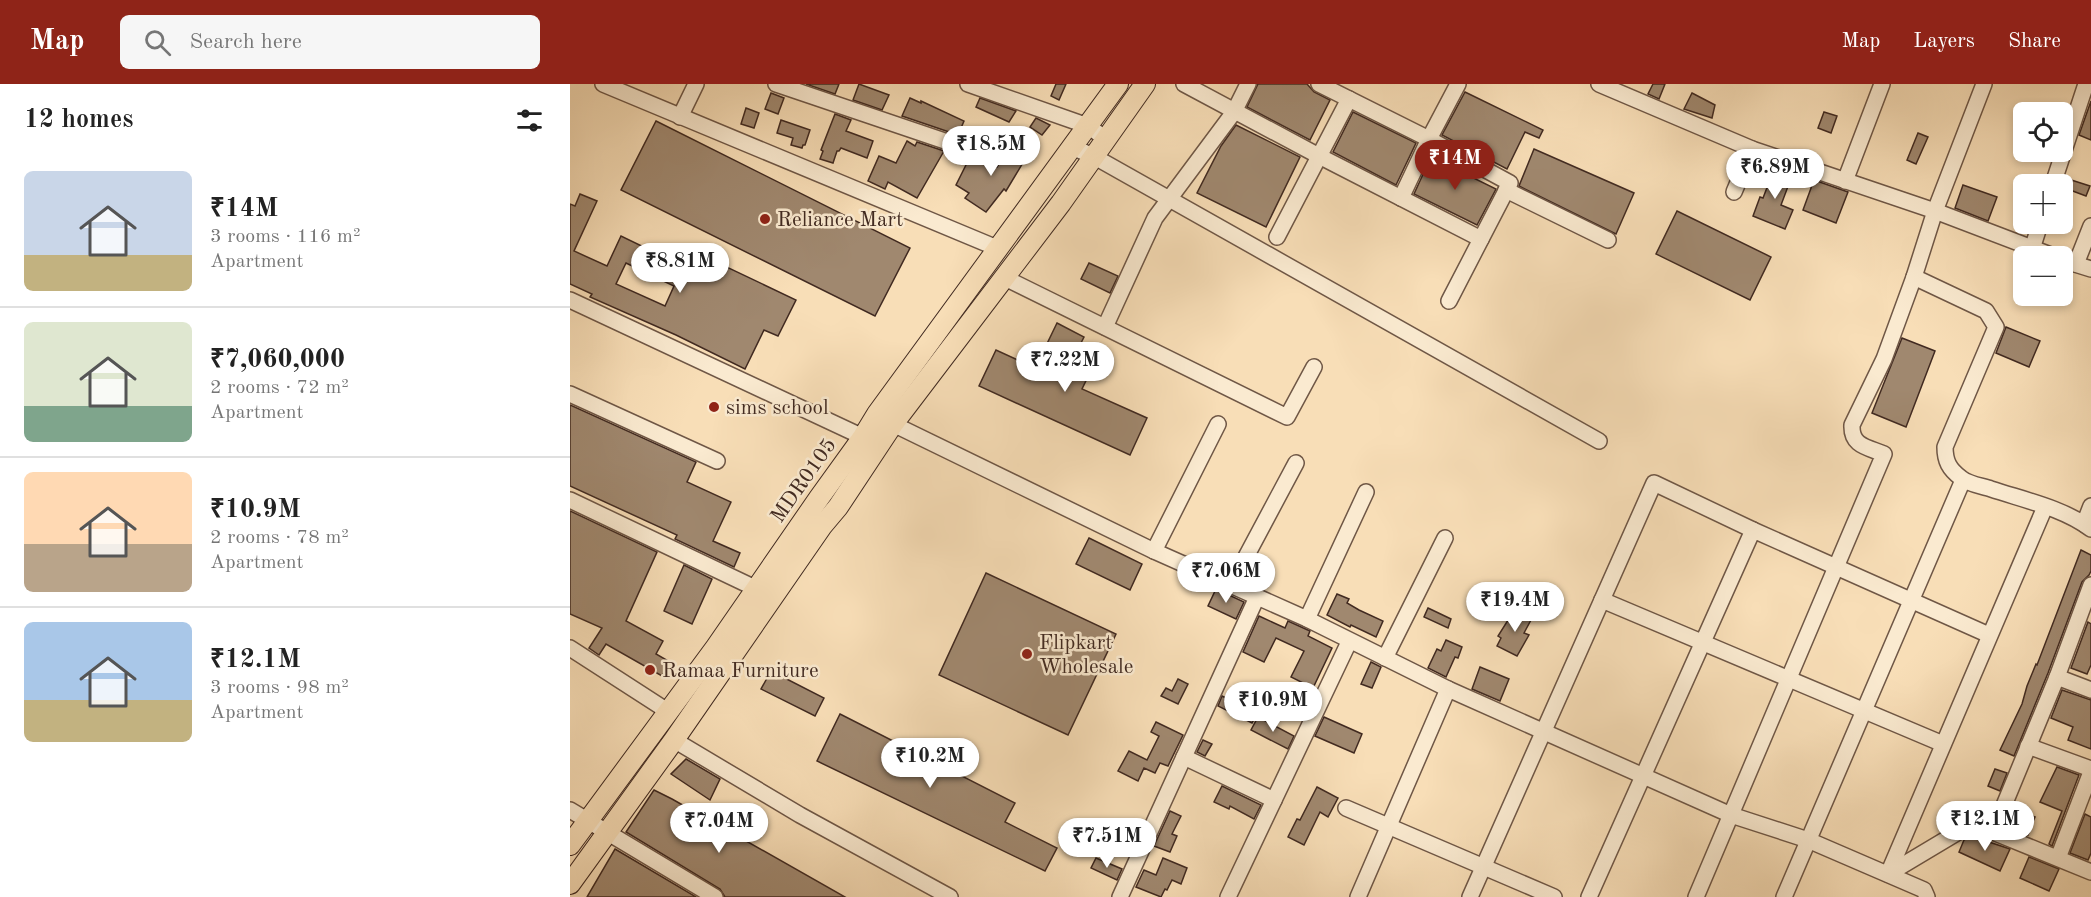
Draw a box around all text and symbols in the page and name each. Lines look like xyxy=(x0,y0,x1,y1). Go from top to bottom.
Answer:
search box xyxy=(120,15,540,69)
icon: search xyxy=(141,26,174,59)
text: Map xyxy=(30,28,84,56)
text: Search here xyxy=(189,31,302,53)
text: Map xyxy=(1841,31,1880,52)
text: Layers xyxy=(1913,31,1975,52)
text: Share xyxy=(2008,31,2061,52)
map controls xyxy=(2013,102,2073,306)
button: locate xyxy=(2013,102,2073,162)
icon: filters xyxy=(513,104,546,137)
text: 12 homes xyxy=(24,107,133,133)
pin: ₹18.5M xyxy=(942,126,1040,177)
text: ₹18.5M xyxy=(956,135,1026,155)
pin: ₹14M xyxy=(1419,140,1491,191)
text: ₹14M xyxy=(1429,149,1481,169)
pin: ₹6.89M xyxy=(1726,149,1824,200)
text: ₹6.89M xyxy=(1740,158,1810,178)
button: + xyxy=(2013,174,2073,234)
icon: home xyxy=(72,195,144,267)
text: ₹14M xyxy=(210,196,278,222)
place label: Reliance Mart xyxy=(777,210,903,231)
marker: Reliance Mart xyxy=(758,212,772,226)
text: 3 rooms · 116 m² xyxy=(210,227,360,247)
pin: ₹8.81M xyxy=(631,243,729,294)
button: − xyxy=(2013,246,2073,306)
text: Apartment xyxy=(210,252,304,272)
text: ₹8.81M xyxy=(645,252,715,272)
pin: ₹7.22M xyxy=(1016,342,1114,393)
icon: home xyxy=(72,346,144,418)
text: ₹7,060,000 xyxy=(210,347,345,373)
text: ₹7.22M xyxy=(1030,351,1100,371)
text: 2 rooms · 72 m² xyxy=(210,378,349,398)
place label: sims school xyxy=(726,398,829,419)
marker: sims school xyxy=(707,400,721,414)
text: Apartment xyxy=(210,403,304,423)
street label: MDR0105 xyxy=(768,435,841,527)
icon: home xyxy=(72,496,144,568)
text: ₹10.9M xyxy=(210,497,301,523)
text: 2 rooms · 78 m² xyxy=(210,528,349,548)
text: Apartment xyxy=(210,553,304,573)
pin: ₹7.06M xyxy=(1177,553,1275,604)
text: ₹7.06M xyxy=(1191,562,1261,582)
pin: ₹19.4M xyxy=(1466,582,1564,633)
text: ₹19.4M xyxy=(1480,591,1550,611)
place label: Flipkart Wholesale xyxy=(1039,633,1133,678)
icon: home xyxy=(72,646,144,718)
text: ₹12.1M xyxy=(210,647,301,673)
marker: Flipkart Wholesale xyxy=(1020,647,1034,661)
place label: Ramaa Furniture xyxy=(662,661,819,682)
marker: Ramaa Furniture xyxy=(643,663,657,677)
text: 3 rooms · 98 m² xyxy=(210,678,349,698)
pin: ₹10.9M xyxy=(1224,682,1322,733)
text: ₹10.9M xyxy=(1238,691,1308,711)
text: Apartment xyxy=(210,703,304,723)
pin: ₹10.2M xyxy=(881,738,979,789)
text: ₹10.2M xyxy=(895,747,965,767)
pin: ₹12.1M xyxy=(1936,801,2034,852)
pin: ₹7.04M xyxy=(670,803,768,854)
text: ₹12.1M xyxy=(1950,810,2020,830)
text: ₹7.04M xyxy=(684,812,754,832)
pin: ₹7.51M xyxy=(1058,818,1156,869)
text: ₹7.51M xyxy=(1072,827,1142,847)

